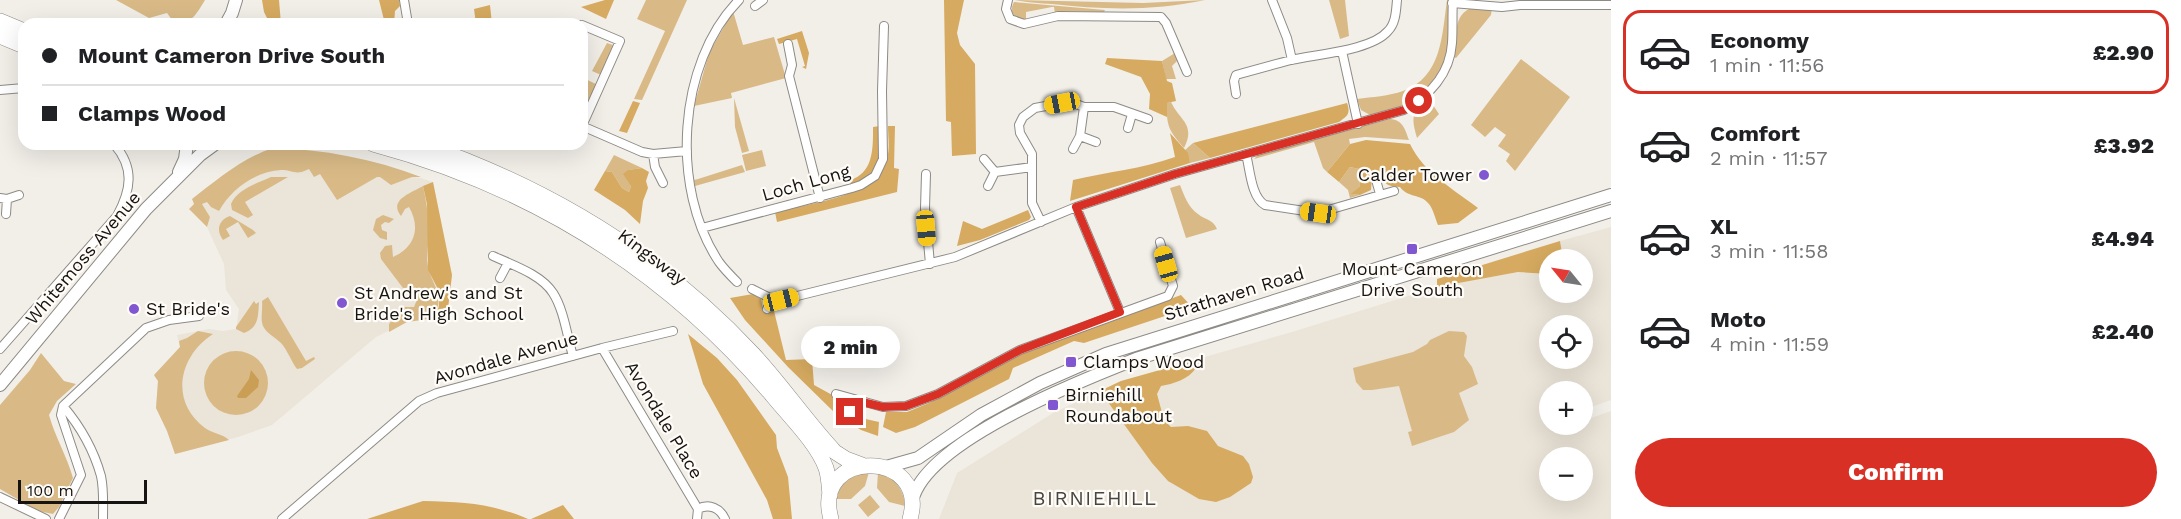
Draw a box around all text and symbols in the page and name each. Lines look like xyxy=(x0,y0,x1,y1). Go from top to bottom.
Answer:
icon: car xyxy=(1638,25,1692,79)
text: Economy xyxy=(1710,28,1809,53)
text: £2.90 xyxy=(2093,40,2154,65)
text: Mount Cameron Drive South xyxy=(78,43,385,68)
text: 1 min · 11:56 xyxy=(1710,53,1824,77)
route start xyxy=(1405,87,1432,114)
car xyxy=(1043,91,1081,115)
text: Clamps Wood xyxy=(78,101,226,126)
icon: car xyxy=(1638,118,1692,172)
text: Comfort xyxy=(1710,121,1800,146)
text: £3.92 xyxy=(2094,133,2154,158)
text: 2 min · 11:57 xyxy=(1710,146,1827,170)
street label: Loch Long xyxy=(759,160,853,205)
place label: Calder Tower xyxy=(1358,164,1472,185)
marker: Calder Tower xyxy=(1477,168,1491,182)
street label: Whitemoss Avenue xyxy=(21,187,144,328)
car xyxy=(1299,202,1337,224)
car xyxy=(915,209,937,247)
icon: car xyxy=(1638,211,1692,265)
text: XL xyxy=(1710,214,1738,239)
street label: Kingsway xyxy=(614,224,691,290)
text: £4.94 xyxy=(2091,226,2154,251)
text: 3 min · 11:58 xyxy=(1710,239,1828,263)
marker: Mount Cameron Drive South xyxy=(1405,242,1419,256)
car xyxy=(1152,244,1180,284)
north arrow xyxy=(1539,249,1593,303)
map controls xyxy=(1539,249,1593,501)
place label: Mount Cameron Drive South xyxy=(1342,258,1482,300)
street label: Strathaven Road xyxy=(1161,262,1307,325)
place label: St Andrew's and St Bride's High School xyxy=(354,282,524,324)
car xyxy=(761,287,801,313)
marker: St Andrew's and St Bride's High School xyxy=(335,296,349,310)
place label: St Bride's xyxy=(146,298,230,319)
marker: St Bride's xyxy=(127,302,141,316)
icon: car xyxy=(1638,304,1692,358)
text: Moto xyxy=(1710,307,1766,332)
button: locate xyxy=(1539,315,1593,369)
text: £2.40 xyxy=(2092,319,2154,344)
callout: 2 min xyxy=(800,325,900,367)
street label: Avondale Avenue xyxy=(431,327,580,388)
text: 4 min · 11:59 xyxy=(1710,332,1829,356)
text: 2 min xyxy=(823,335,878,359)
place label: Clamps Wood xyxy=(1083,351,1204,372)
marker: Clamps Wood xyxy=(1064,355,1078,369)
street label: Avondale Place xyxy=(621,357,708,482)
button: + xyxy=(1539,381,1593,435)
place label: Birniehill Roundabout xyxy=(1065,384,1172,426)
route end xyxy=(836,398,863,425)
marker: Birniehill Roundabout xyxy=(1046,398,1060,412)
button: Confirm xyxy=(1635,438,2157,507)
button: − xyxy=(1539,447,1593,501)
scale bar xyxy=(18,477,147,504)
text: 100 m xyxy=(27,481,74,500)
district label: BIRNIEHILL xyxy=(1032,486,1158,510)

